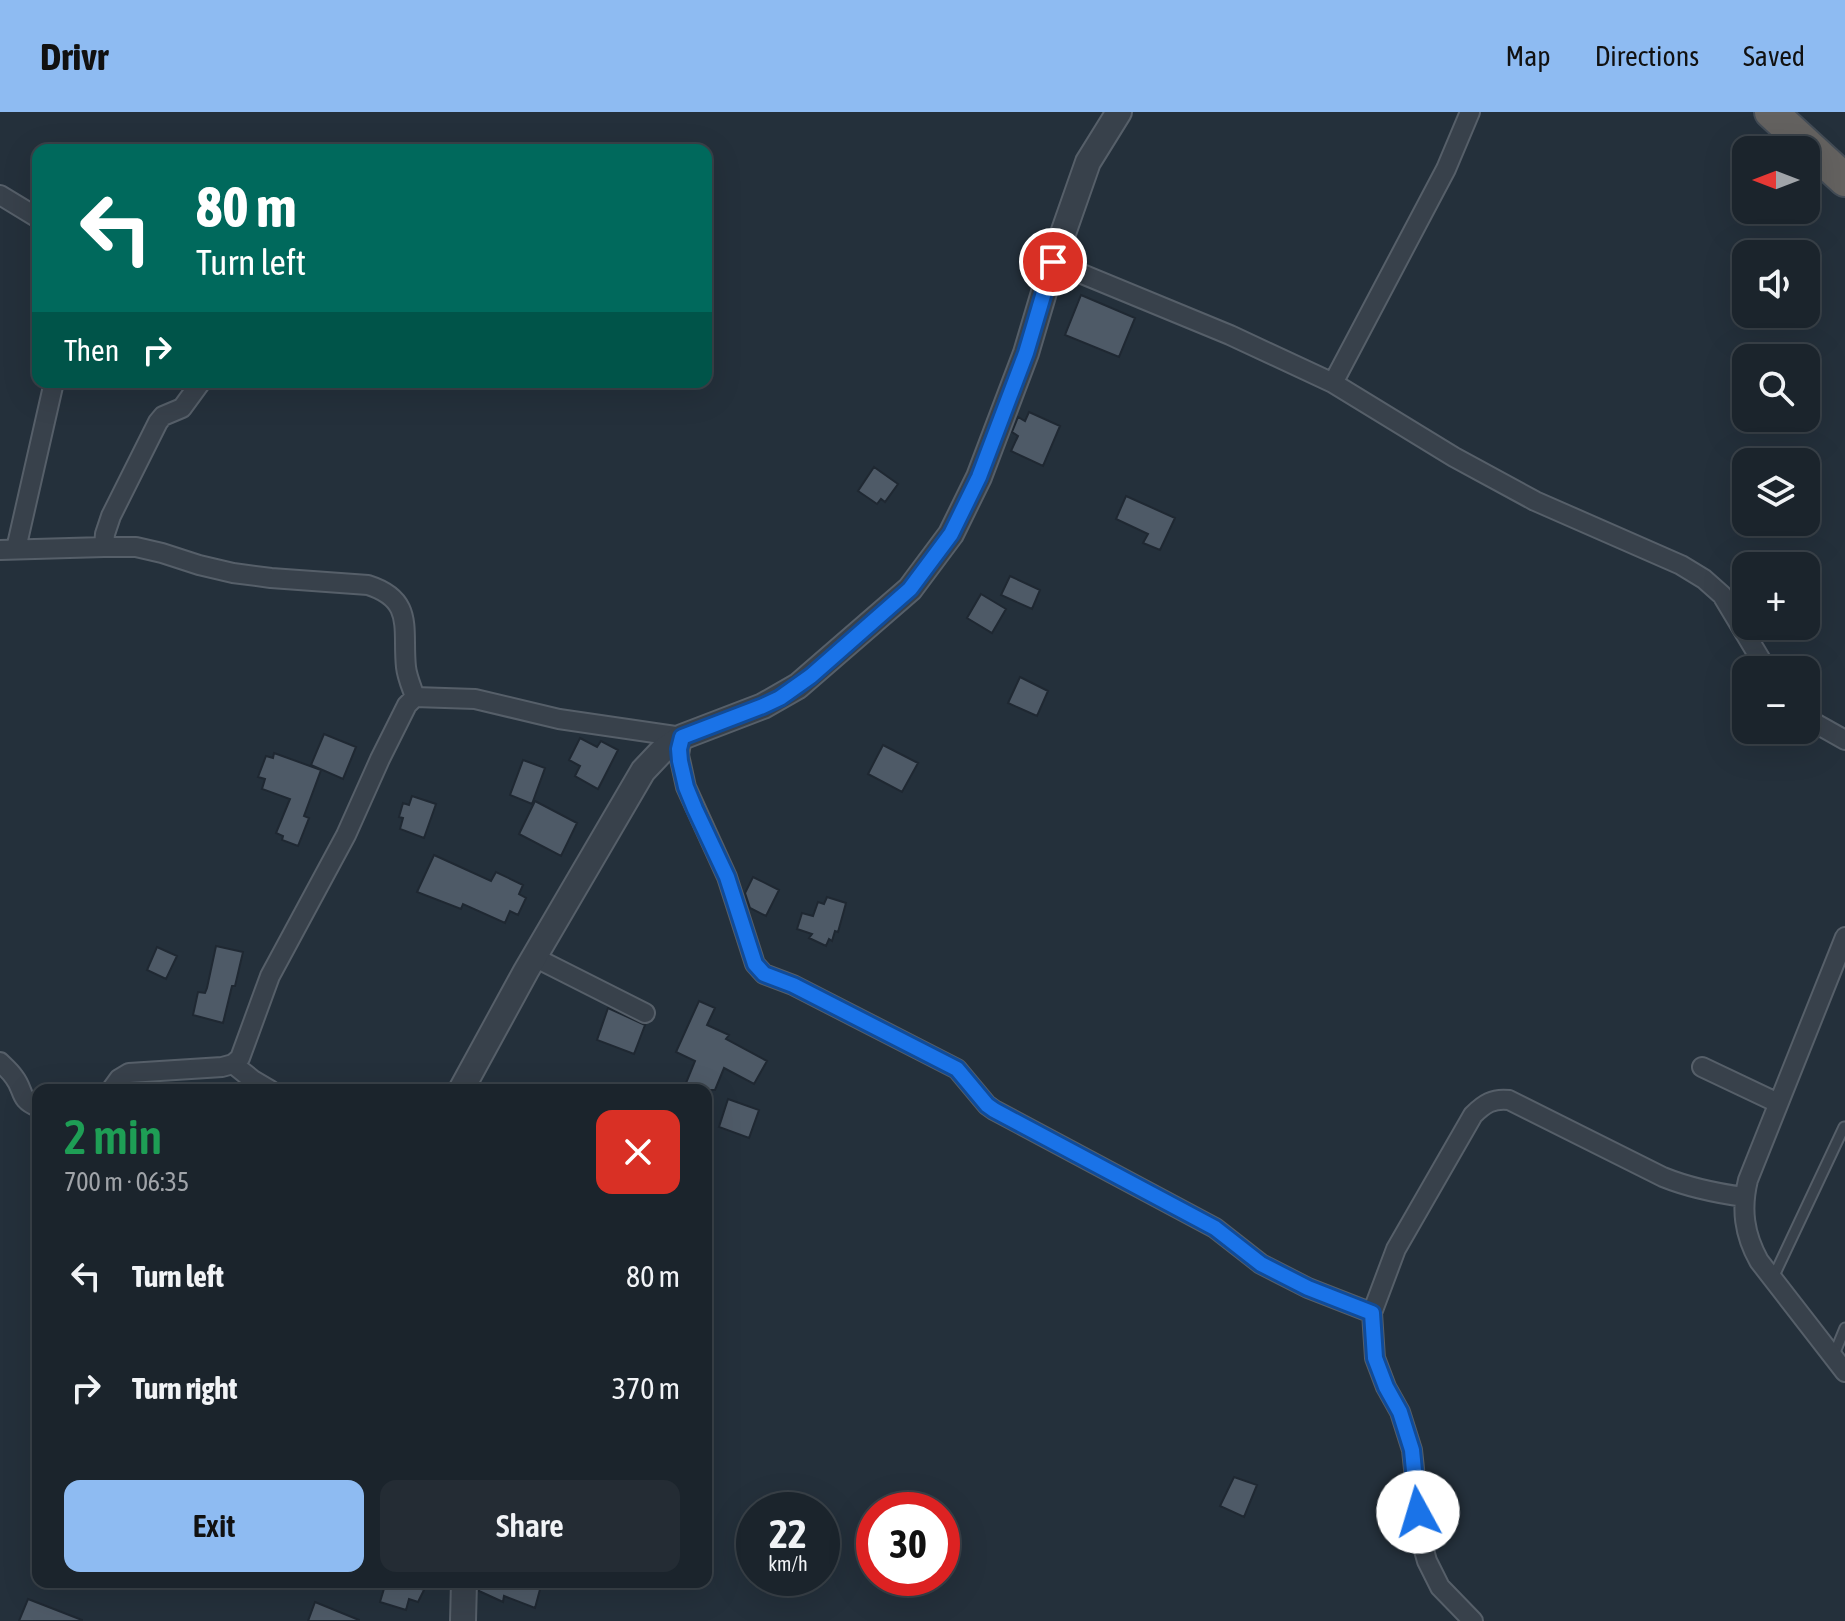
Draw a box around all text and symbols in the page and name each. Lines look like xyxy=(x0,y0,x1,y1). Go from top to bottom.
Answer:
text: Drivr xyxy=(40,35,108,78)
text: Map xyxy=(1506,40,1551,72)
text: Directions xyxy=(1595,40,1699,72)
text: Saved xyxy=(1743,40,1805,72)
north arrow xyxy=(1732,136,1820,224)
map controls xyxy=(1732,136,1820,744)
text: 80 m xyxy=(196,175,297,239)
icon: left xyxy=(64,176,168,280)
pin xyxy=(1019,228,1087,296)
icon: arrive xyxy=(1031,240,1075,284)
button: sound xyxy=(1732,240,1820,328)
text: Turn left xyxy=(196,241,306,283)
icon: right xyxy=(135,328,179,372)
text: Then xyxy=(64,333,119,367)
button: search xyxy=(1732,344,1820,432)
button: layers xyxy=(1732,448,1820,536)
button: + xyxy=(1732,552,1820,640)
button: − xyxy=(1732,656,1820,744)
text: 2 min xyxy=(64,1109,162,1164)
button: close xyxy=(596,1110,680,1194)
text: 700 m · 06:35 xyxy=(64,1167,189,1197)
icon: left xyxy=(64,1254,108,1298)
text: Turn left xyxy=(132,1259,224,1293)
text: 80 m xyxy=(626,1259,680,1293)
icon: right xyxy=(64,1366,108,1410)
text: Turn right xyxy=(132,1371,238,1405)
text: 370 m xyxy=(612,1371,680,1405)
position arrow xyxy=(1376,1470,1460,1554)
button: Exit xyxy=(64,1480,364,1572)
button: Share xyxy=(380,1480,680,1572)
speed limit sign: 30 xyxy=(856,1492,960,1596)
text: 22 xyxy=(769,1511,807,1556)
text: km/h xyxy=(768,1552,808,1575)

